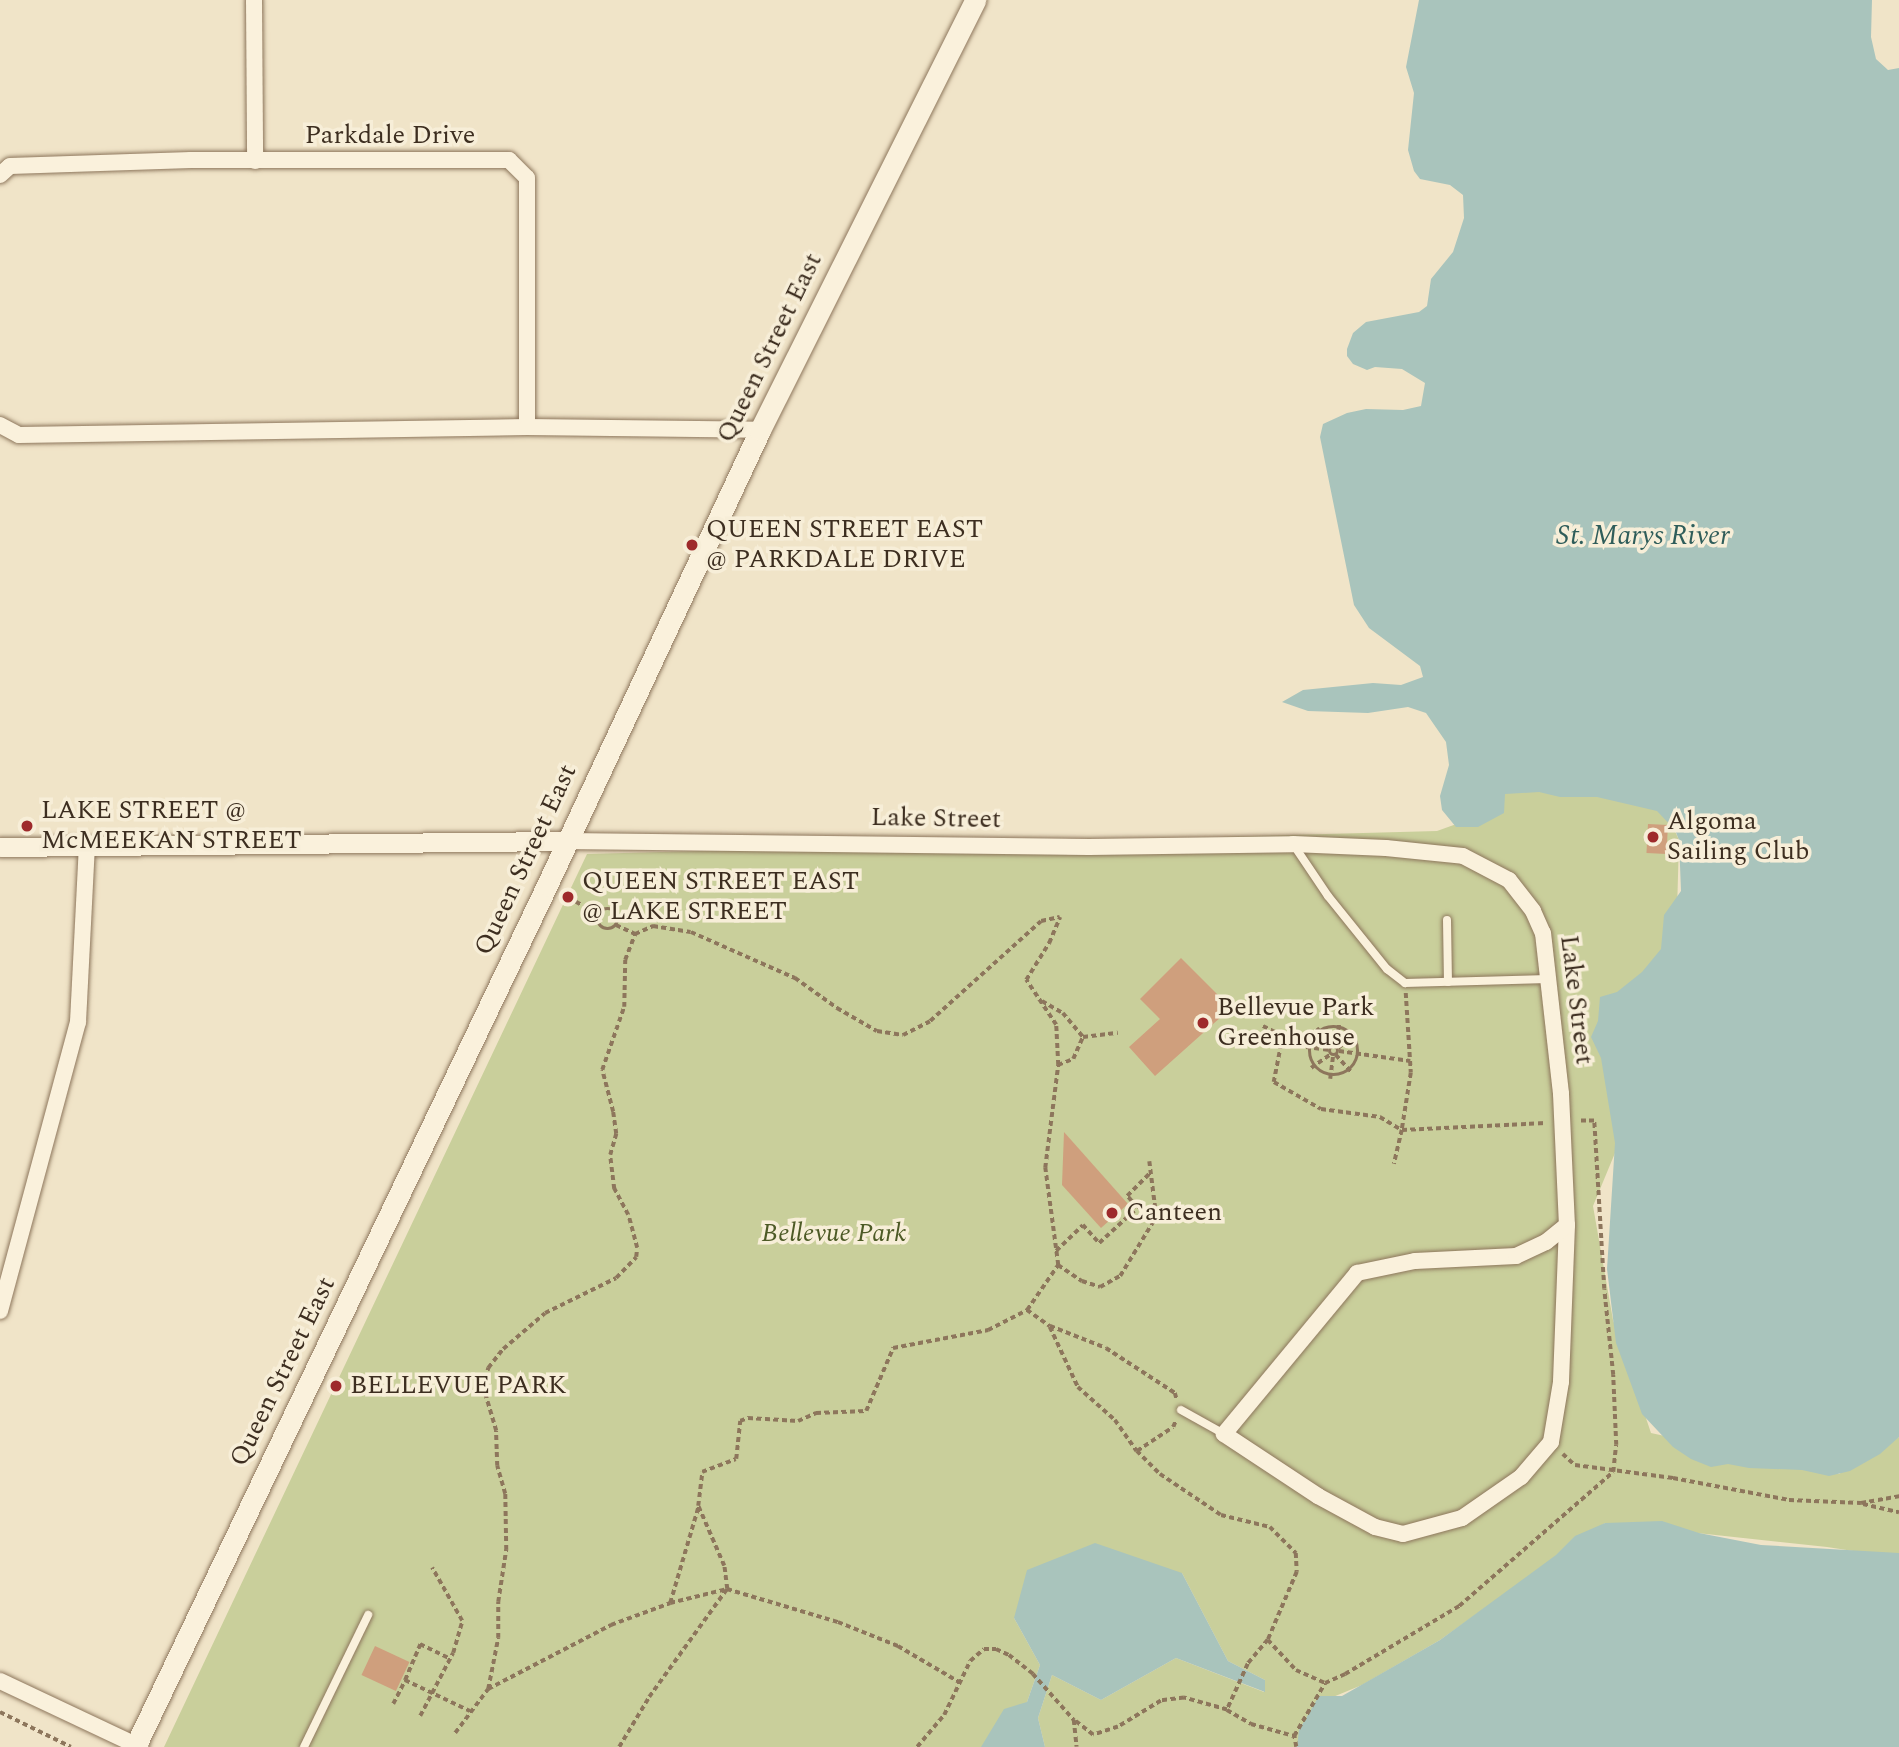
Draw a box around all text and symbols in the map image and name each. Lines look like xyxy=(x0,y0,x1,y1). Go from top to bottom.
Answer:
street label: Parkdale Drive xyxy=(305,120,475,152)
street label: Queen Street East xyxy=(711,248,829,448)
place label: QUEEN STREET EAST @ PARKDALE DRIVE xyxy=(706,514,983,576)
water label: St. Marys River xyxy=(1556,519,1730,553)
marker: QUEEN STREET EAST @ PARKDALE DRIVE xyxy=(684,537,700,553)
street label: Queen Street East xyxy=(468,760,584,960)
place label: LAKE STREET @ McMEEKAN STREET xyxy=(41,795,302,856)
street label: Lake Street xyxy=(871,802,1001,836)
place label: Algoma Sailing Club xyxy=(1667,806,1809,868)
marker: LAKE STREET @ McMEEKAN STREET xyxy=(19,818,35,834)
marker: Algoma Sailing Club xyxy=(1645,829,1661,845)
place label: QUEEN STREET EAST @ LAKE STREET xyxy=(582,866,859,928)
marker: QUEEN STREET EAST @ LAKE STREET xyxy=(560,889,576,905)
street label: Lake Street xyxy=(1553,933,1599,1067)
place label: Bellevue Park Greenhouse xyxy=(1217,992,1375,1054)
marker: Bellevue Park Greenhouse xyxy=(1195,1015,1211,1031)
place label: Canteen xyxy=(1126,1197,1222,1229)
marker: Canteen xyxy=(1104,1205,1120,1221)
park label: Bellevue Park xyxy=(762,1218,906,1250)
street label: Queen Street East xyxy=(224,1272,342,1472)
place label: BELLEVUE PARK xyxy=(350,1370,566,1402)
marker: BELLEVUE PARK xyxy=(328,1378,344,1394)

